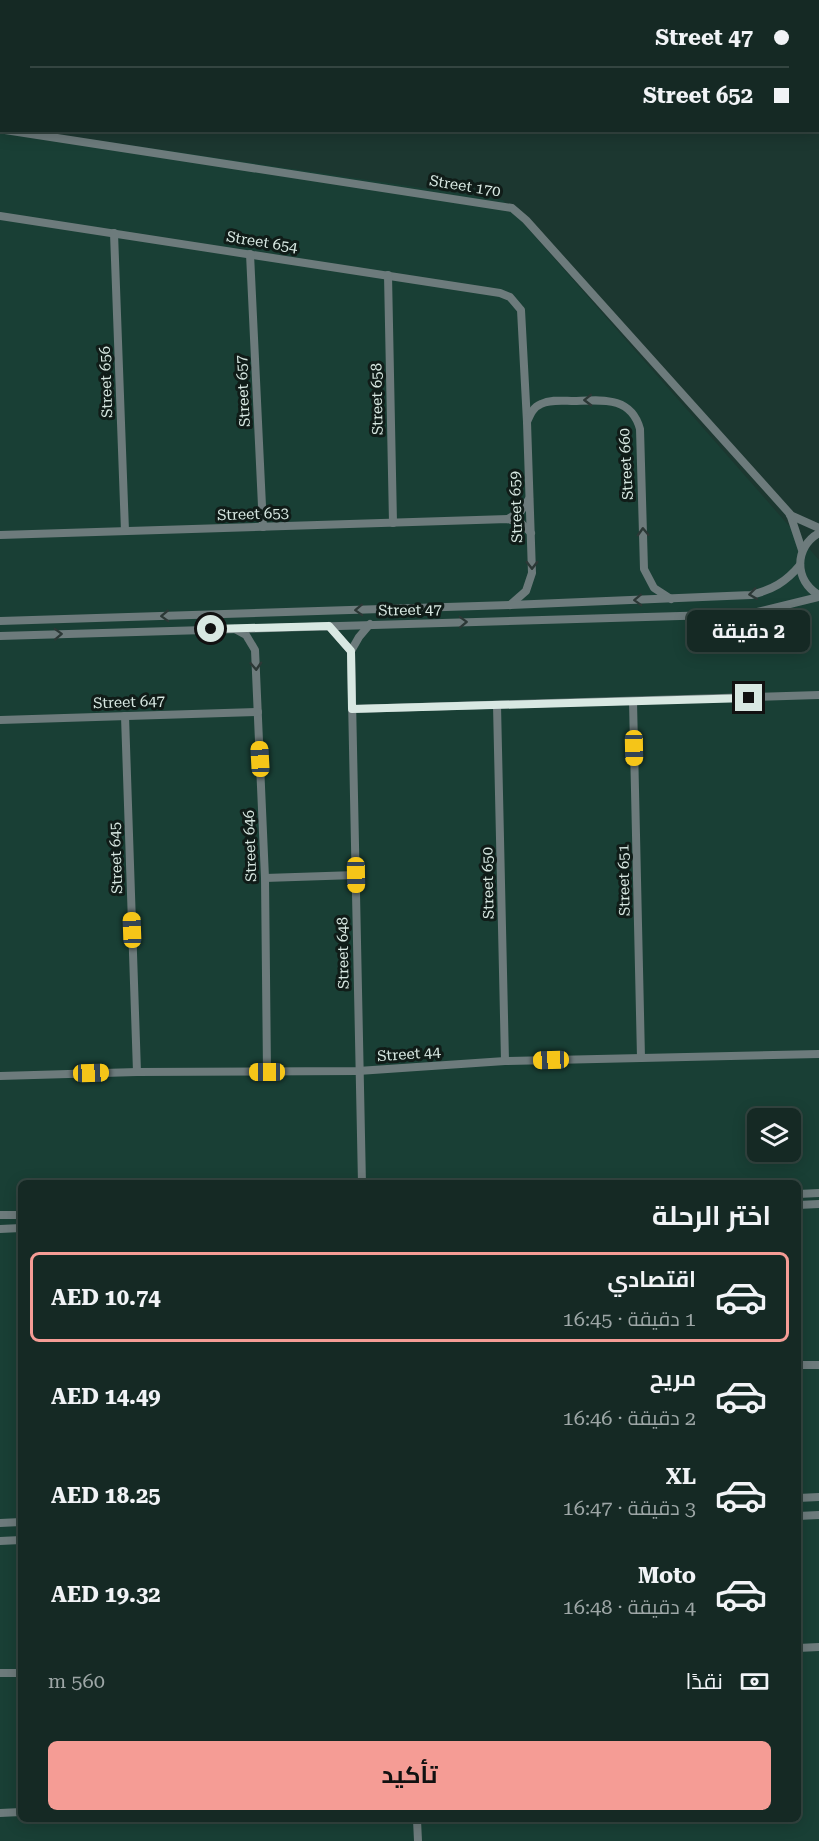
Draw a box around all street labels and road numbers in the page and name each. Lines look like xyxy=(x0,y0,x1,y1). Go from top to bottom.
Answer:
street label: Street 170 xyxy=(428,171,502,201)
street label: Street 654 xyxy=(225,227,300,257)
street label: Street 656 xyxy=(96,346,116,418)
street label: Street 657 xyxy=(232,355,254,427)
street label: Street 658 xyxy=(367,363,387,435)
street label: Street 660 xyxy=(615,428,637,500)
street label: Street 659 xyxy=(506,471,526,543)
street label: Street 653 xyxy=(217,504,289,524)
street label: Street 47 xyxy=(378,600,442,620)
street label: Street 647 xyxy=(93,692,165,712)
street label: Street 646 xyxy=(240,810,260,882)
street label: Street 645 xyxy=(106,822,126,894)
street label: Street 651 xyxy=(614,844,634,916)
street label: Street 650 xyxy=(478,847,498,919)
street label: Street 648 xyxy=(333,917,353,989)
street label: Street 44 xyxy=(377,1043,442,1065)

